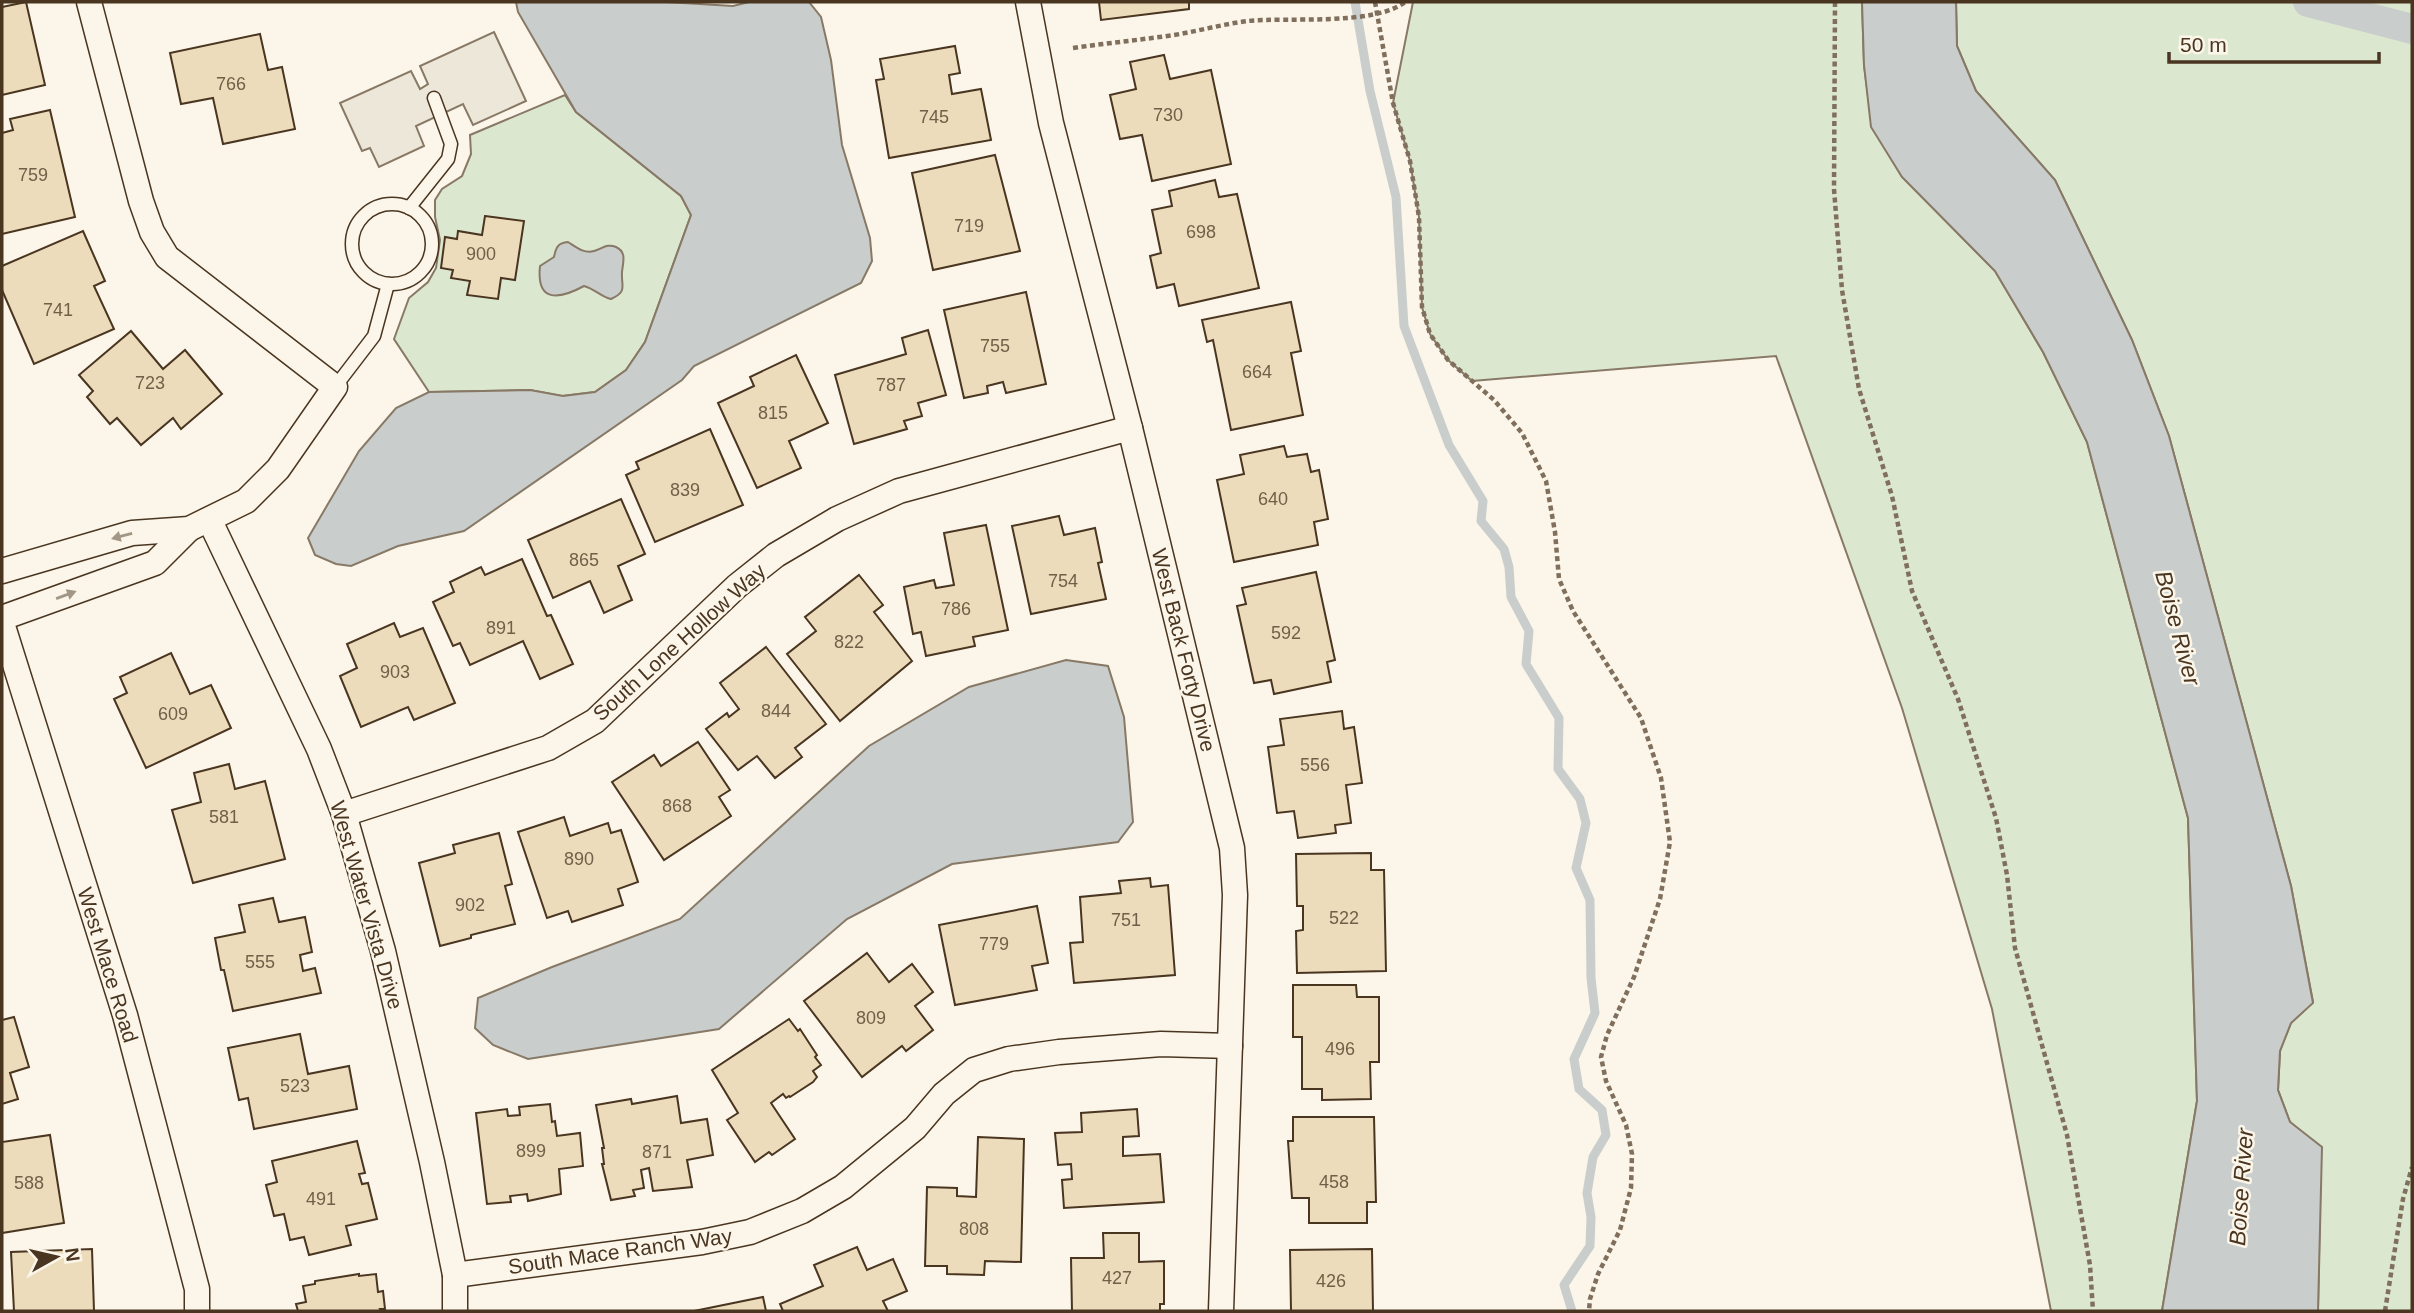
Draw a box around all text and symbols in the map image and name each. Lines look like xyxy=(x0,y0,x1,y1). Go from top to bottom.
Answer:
scale bar xyxy=(2169,21,2379,65)
text: 50 m xyxy=(2180,33,2227,56)
house number: 766 xyxy=(216,74,246,94)
house number: 730 xyxy=(1153,105,1183,125)
house number: 745 xyxy=(919,107,949,127)
house number: 759 xyxy=(18,165,48,185)
house number: 719 xyxy=(954,216,984,236)
house number: 698 xyxy=(1186,222,1216,242)
house number: 900 xyxy=(466,244,496,264)
house number: 741 xyxy=(43,300,73,320)
house number: 755 xyxy=(980,336,1010,356)
house number: 664 xyxy=(1242,362,1272,382)
house number: 723 xyxy=(135,373,165,393)
house number: 787 xyxy=(876,375,906,395)
house number: 815 xyxy=(758,403,788,423)
house number: 839 xyxy=(670,480,700,500)
house number: 640 xyxy=(1258,489,1288,509)
one-way arrow xyxy=(111,531,133,542)
street label: West Back Forty Drive xyxy=(1148,546,1220,754)
house number: 865 xyxy=(569,550,599,570)
street label: South Lone Hollow Way xyxy=(588,558,770,725)
water label: Boise River xyxy=(2150,568,2206,689)
house number: 754 xyxy=(1048,571,1078,591)
one-way arrow xyxy=(56,589,77,600)
house number: 786 xyxy=(941,599,971,619)
house number: 891 xyxy=(486,618,516,638)
house number: 592 xyxy=(1271,623,1301,643)
house number: 822 xyxy=(834,632,864,652)
house number: 903 xyxy=(380,662,410,682)
house number: 844 xyxy=(761,701,791,721)
house number: 609 xyxy=(158,704,188,724)
house number: 556 xyxy=(1300,755,1330,775)
house number: 868 xyxy=(662,796,692,816)
street label: West Water Vista Drive xyxy=(326,798,408,1012)
house number: 581 xyxy=(209,807,239,827)
house number: 890 xyxy=(564,849,594,869)
street label: West Mace Road xyxy=(74,885,142,1045)
house number: 902 xyxy=(455,895,485,915)
house number: 522 xyxy=(1329,908,1359,928)
house number: 751 xyxy=(1111,910,1141,930)
house number: 779 xyxy=(979,934,1009,954)
house number: 555 xyxy=(245,952,275,972)
house number: 809 xyxy=(856,1008,886,1028)
house number: 496 xyxy=(1325,1039,1355,1059)
house number: 523 xyxy=(280,1076,310,1096)
water label: Boise River xyxy=(2224,1126,2258,1247)
house number: 899 xyxy=(516,1141,546,1161)
house number: 871 xyxy=(642,1142,672,1162)
house number: 458 xyxy=(1319,1172,1349,1192)
house number: 588 xyxy=(14,1173,44,1193)
house number: 491 xyxy=(306,1189,336,1209)
house number: 808 xyxy=(959,1219,989,1239)
north arrow xyxy=(21,1222,91,1292)
street label: South Mace Ranch Way xyxy=(507,1224,734,1278)
text: N xyxy=(61,1246,84,1263)
house number: 427 xyxy=(1102,1268,1132,1288)
house number: 426 xyxy=(1316,1271,1346,1291)

